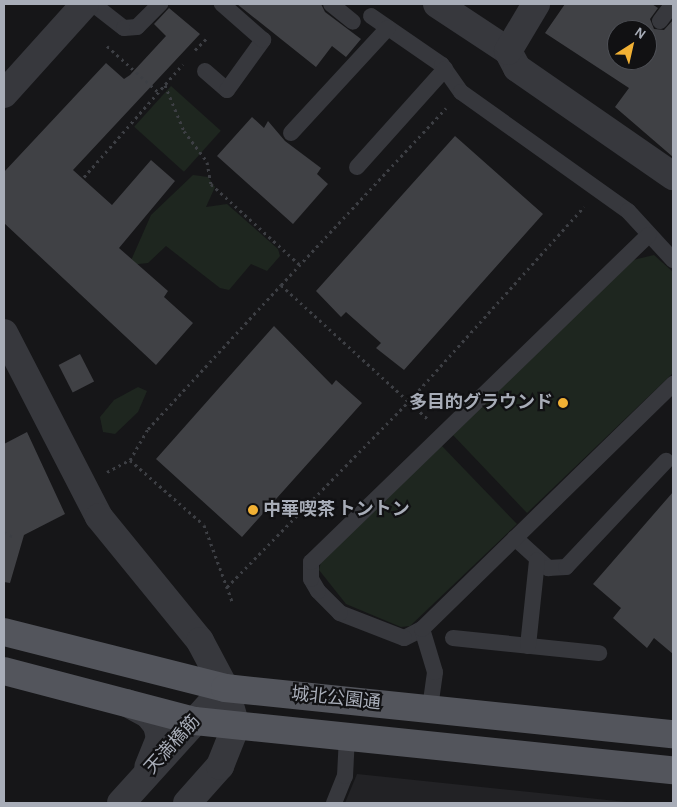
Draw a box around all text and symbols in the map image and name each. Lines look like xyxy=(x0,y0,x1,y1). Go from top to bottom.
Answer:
north arrow xyxy=(607,20,657,70)
text: N xyxy=(632,25,648,42)
place label: 多目的グラウンド xyxy=(409,392,553,414)
marker: 多目的グラウンド xyxy=(557,397,569,409)
place label: 中華喫茶 トントン xyxy=(263,499,410,521)
marker: 中華喫茶 トントン xyxy=(247,504,259,516)
street label: 城北公園通 xyxy=(290,684,382,714)
street label: 天満橋筋 xyxy=(141,711,205,779)

